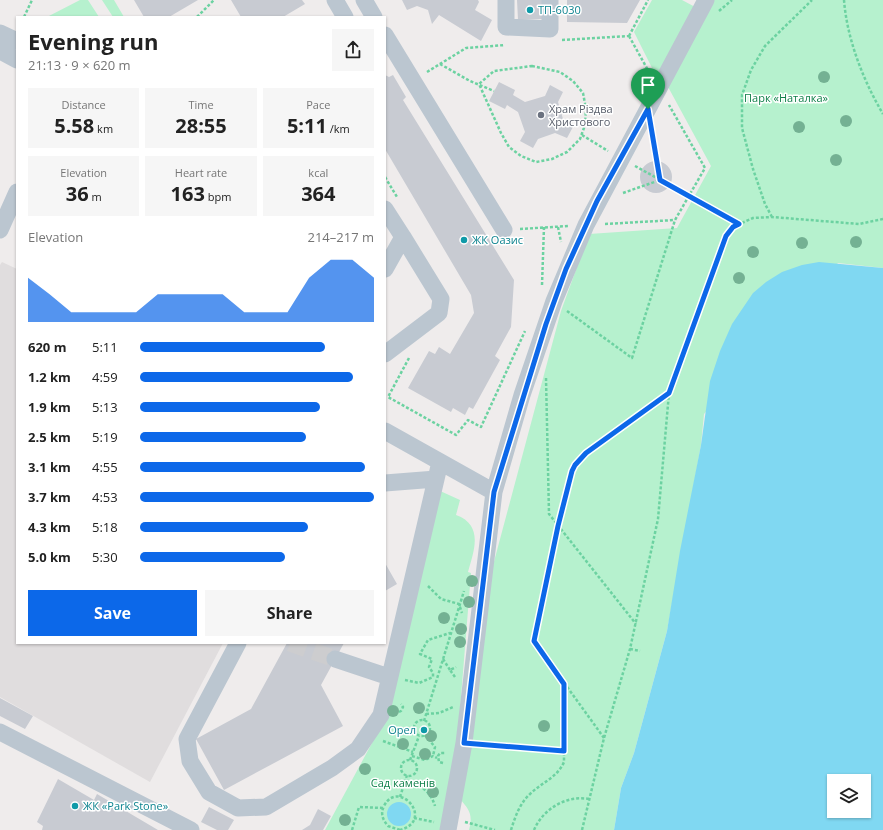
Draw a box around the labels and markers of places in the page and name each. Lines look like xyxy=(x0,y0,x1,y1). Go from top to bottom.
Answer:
place label: ТП-6030 xyxy=(538,2,581,17)
marker: ТП-6030 xyxy=(525,5,535,15)
pin xyxy=(631,68,665,109)
place label: Храм Різдва Христового xyxy=(549,101,613,129)
marker: Храм Різдва Христового xyxy=(536,110,546,120)
place label: ЖК Оазис xyxy=(472,232,523,247)
marker: ЖК Оазис xyxy=(459,235,469,245)
place label: Орел xyxy=(388,722,416,737)
marker: Орел xyxy=(419,725,429,735)
place label: ЖК «Park Stone» xyxy=(83,798,169,813)
marker: ЖК «Park Stone» xyxy=(70,801,80,811)

